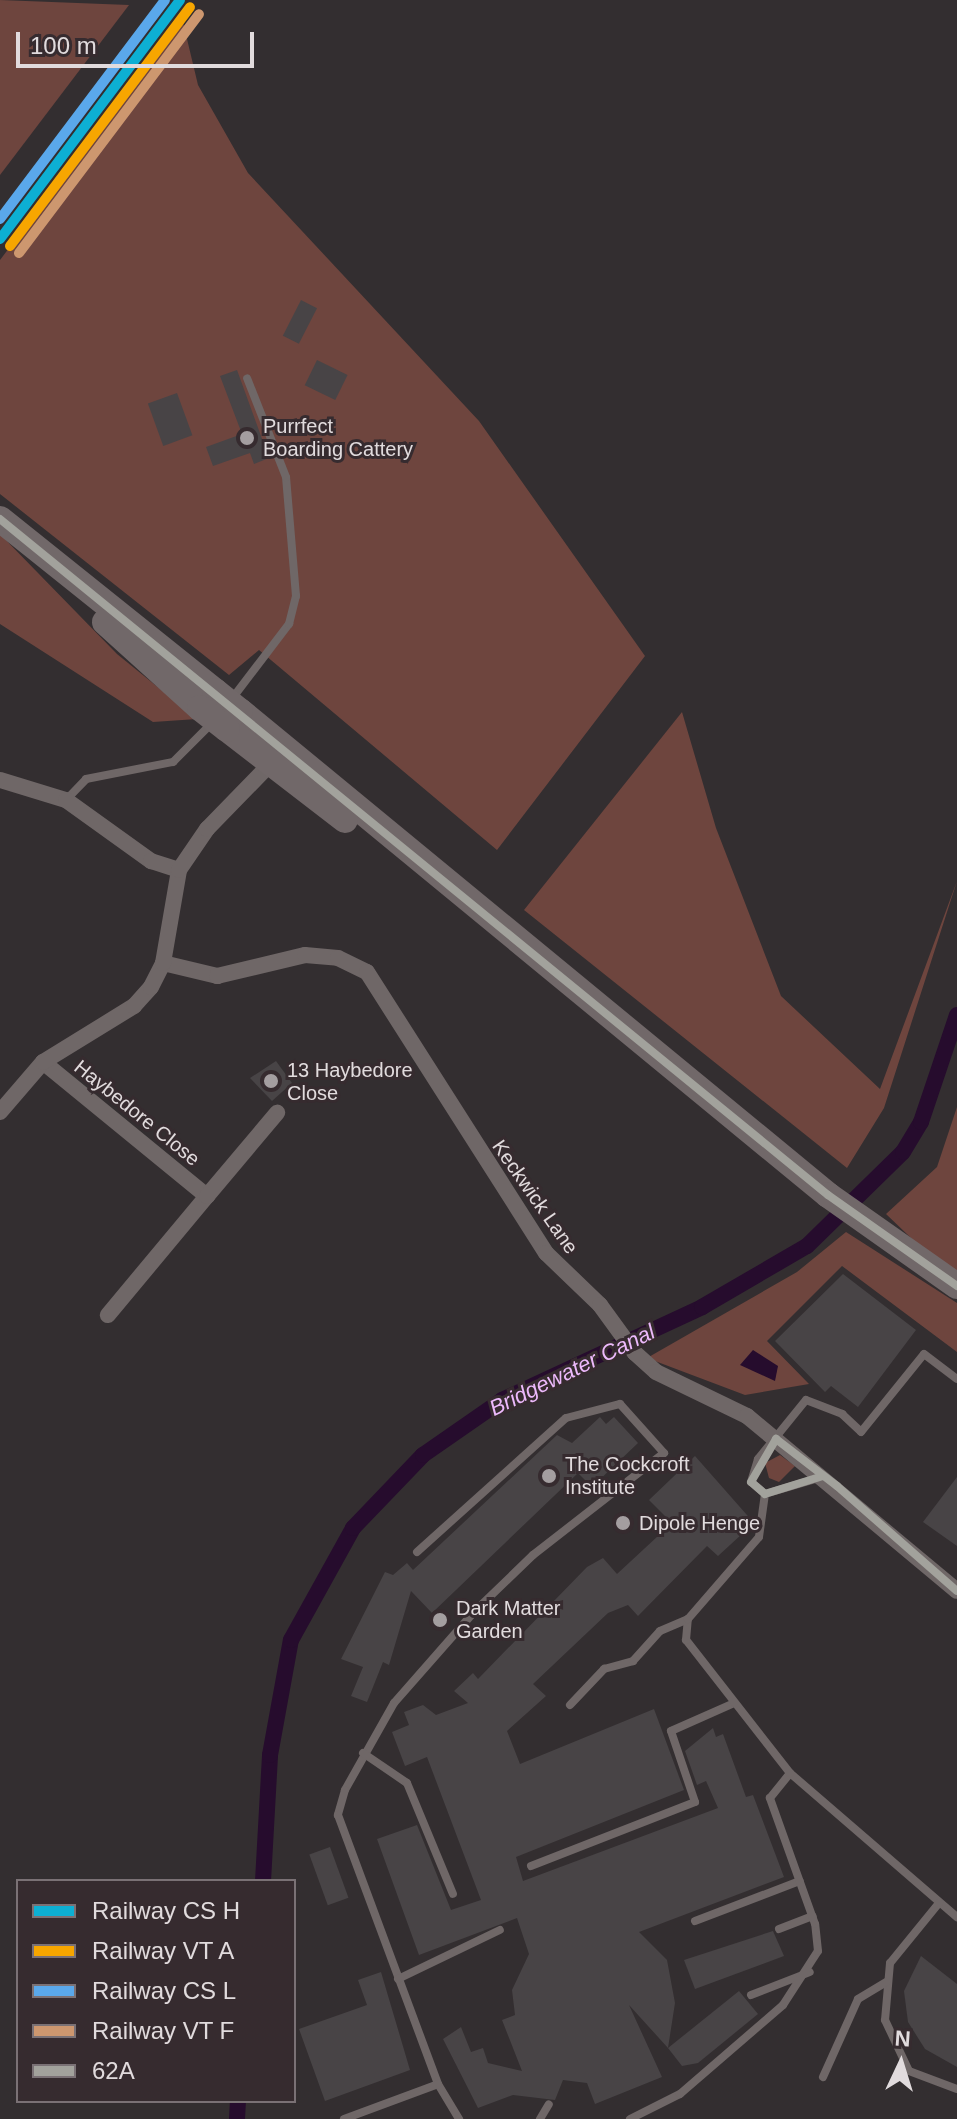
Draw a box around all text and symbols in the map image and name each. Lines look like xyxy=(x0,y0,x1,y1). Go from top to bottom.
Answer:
scale bar xyxy=(20,16,258,66)
text: 100 m xyxy=(30,32,97,59)
place label: Purrfect Boarding Cattery xyxy=(263,414,413,461)
marker: Purrfect Boarding Cattery xyxy=(238,429,256,447)
street label: Haybedore Close xyxy=(69,1055,205,1171)
place label: 13 Haybedore Close xyxy=(287,1058,413,1105)
marker: 13 Haybedore Close xyxy=(262,1072,280,1090)
street label: Keckwick Lane xyxy=(487,1135,583,1259)
water label: Bridgewater Canal xyxy=(485,1318,659,1422)
place label: The Cockcroft Institute xyxy=(565,1452,689,1499)
marker: The Cockcroft Institute xyxy=(540,1467,558,1485)
place label: Dipole Henge xyxy=(639,1511,760,1535)
marker: Dipole Henge xyxy=(614,1514,632,1532)
place label: Dark Matter Garden xyxy=(456,1596,560,1643)
marker: Dark Matter Garden xyxy=(431,1611,449,1629)
legend xyxy=(16,1879,296,2103)
text: Railway CS H xyxy=(92,1897,240,1924)
text: Railway VT A xyxy=(92,1937,234,1964)
text: Railway CS L xyxy=(92,1977,236,2004)
text: Railway VT F xyxy=(92,2017,234,2044)
north arrow xyxy=(861,2023,941,2103)
text: N xyxy=(894,2026,911,2052)
text: 62A xyxy=(92,2057,135,2084)

